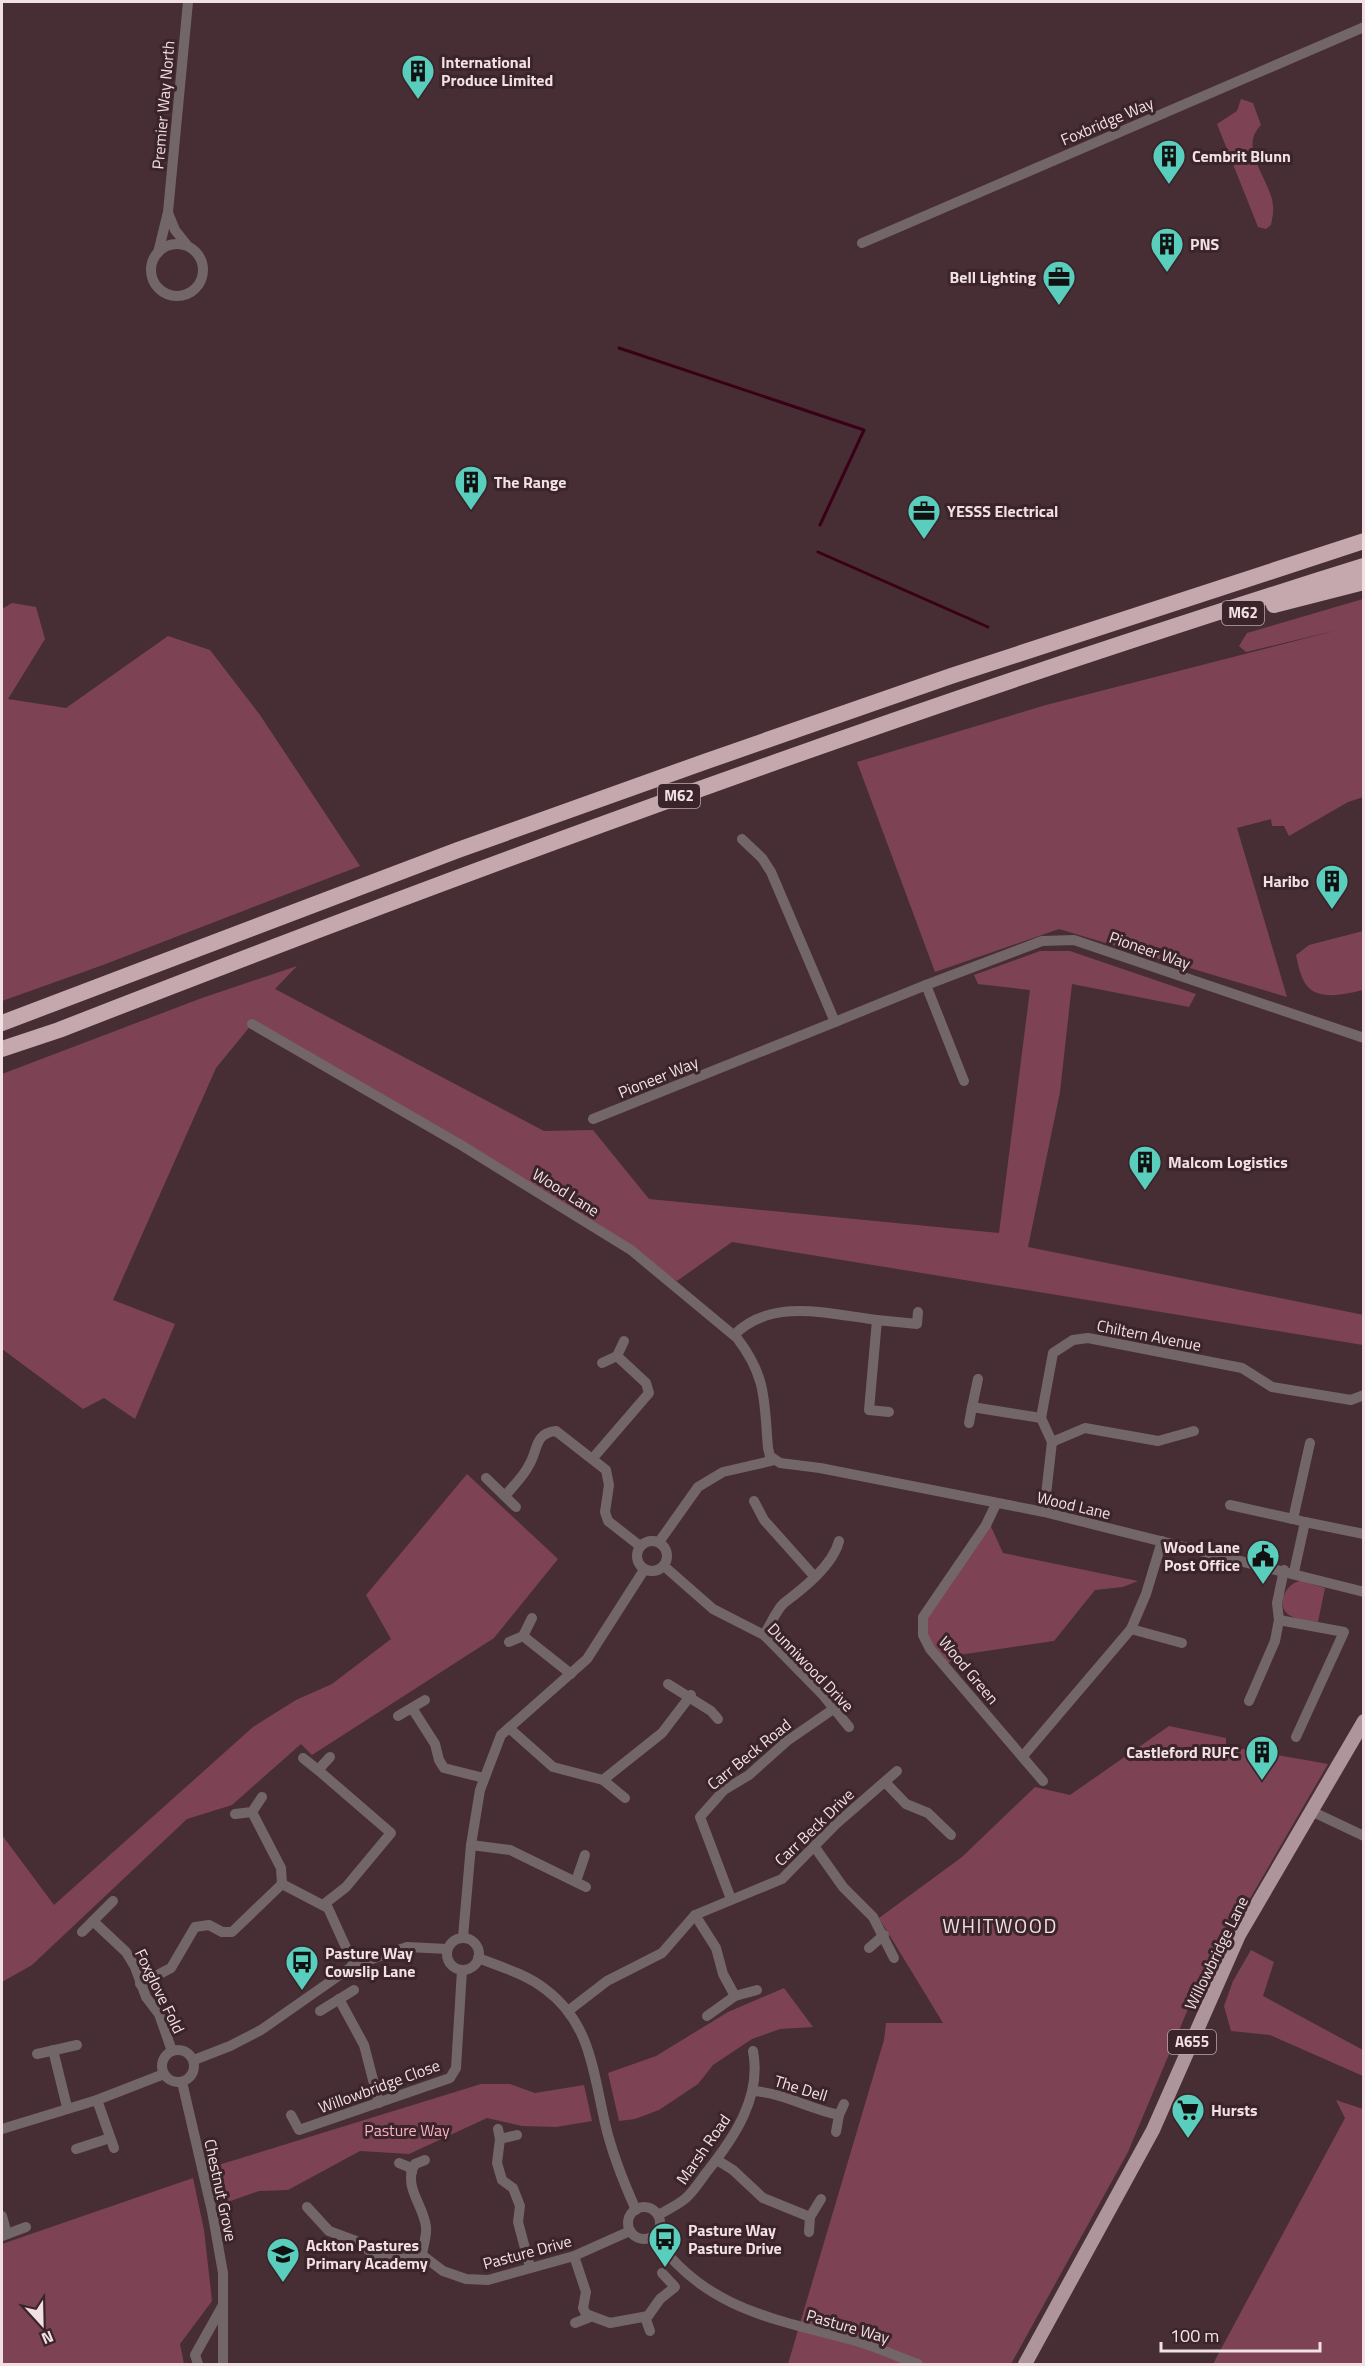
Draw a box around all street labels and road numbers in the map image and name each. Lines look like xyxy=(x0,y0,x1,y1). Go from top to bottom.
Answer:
street label: Premier Way North xyxy=(145,40,181,170)
street label: Foxbridge Way xyxy=(1057,91,1157,151)
road number: M62 xyxy=(1222,601,1264,625)
road number: M62 xyxy=(658,784,700,808)
street label: Pioneer Way xyxy=(1106,925,1194,975)
street label: Pioneer Way xyxy=(614,1050,702,1104)
street label: Wood Lane xyxy=(528,1162,604,1222)
street label: Chiltern Avenue xyxy=(1095,1313,1203,1357)
street label: Wood Lane xyxy=(1035,1485,1113,1525)
street label: Dunniwood Drive xyxy=(762,1617,860,1717)
street label: Wood Green xyxy=(933,1631,1005,1709)
street label: Carr Beck Road xyxy=(702,1713,796,1795)
street label: Carr Beck Drive xyxy=(769,1783,859,1871)
street label: Willowbridge Lane xyxy=(1178,1892,1254,2014)
street label: Foxglove Fold xyxy=(129,1945,191,2037)
road number: A655 xyxy=(1168,2030,1216,2054)
street label: Willowbridge Close xyxy=(315,2053,443,2119)
street label: The Dell xyxy=(771,2069,831,2107)
street label: Marsh Road xyxy=(670,2109,736,2189)
street label: Chestnut Grove xyxy=(198,2137,244,2243)
street label: Pasture Drive xyxy=(480,2229,574,2275)
street label: Pasture Way xyxy=(804,2303,893,2349)

